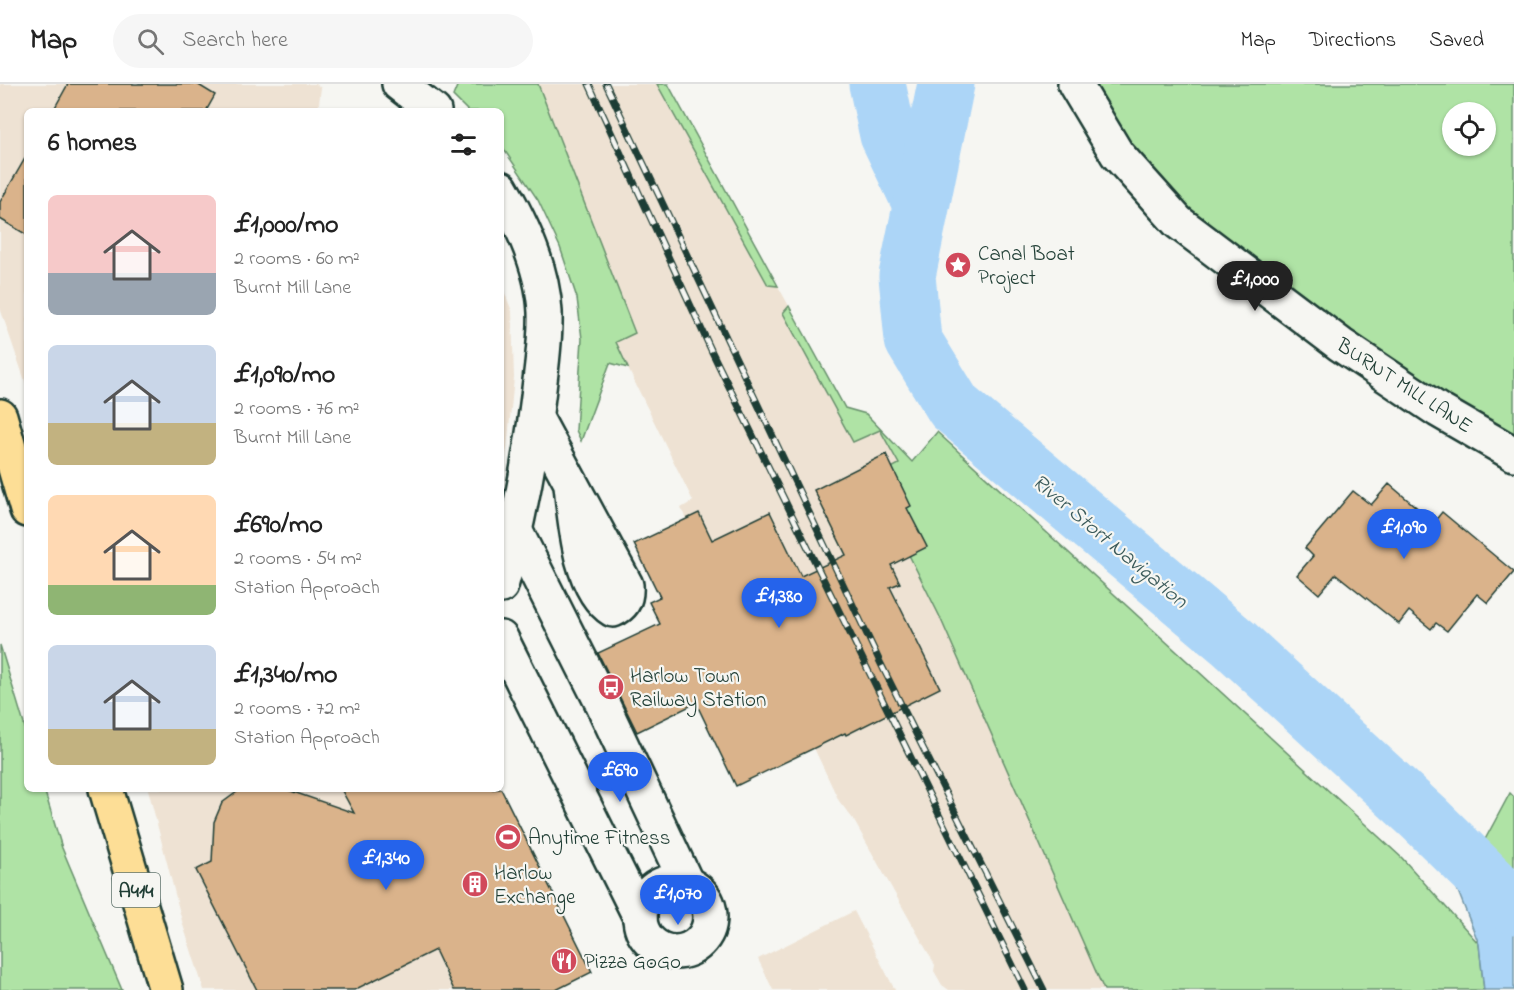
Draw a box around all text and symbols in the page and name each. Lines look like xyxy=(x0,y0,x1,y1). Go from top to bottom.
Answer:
search box xyxy=(113,14,533,68)
text: Map xyxy=(30,21,77,62)
icon: search xyxy=(134,25,167,58)
text: Search here xyxy=(182,25,288,57)
text: Map xyxy=(1240,26,1276,56)
text: Directions xyxy=(1309,26,1396,56)
text: Saved xyxy=(1429,26,1484,56)
map controls xyxy=(1442,102,1496,156)
button: locate xyxy=(1442,102,1496,156)
text: 6 homes xyxy=(48,125,137,163)
icon: filters xyxy=(447,128,480,161)
text: £1,000/mo xyxy=(234,207,339,245)
icon: home xyxy=(96,219,168,291)
place label: Canal Boat Project xyxy=(978,240,1075,294)
text: 2 rooms · 60 m² xyxy=(234,245,360,274)
place icon: Canal Boat Project xyxy=(943,250,973,280)
pin: £1,000 xyxy=(1206,261,1304,312)
text: £1,000 xyxy=(1231,266,1279,295)
text: Burnt Mill Lane xyxy=(234,274,351,303)
street label: BURNT MILL LANE xyxy=(1329,331,1478,442)
text: £1,090/mo xyxy=(234,357,335,395)
icon: home xyxy=(96,369,168,441)
text: 2 rooms · 76 m² xyxy=(234,395,359,424)
text: Burnt Mill Lane xyxy=(234,424,351,453)
water label: River Stort Navigation xyxy=(1024,467,1195,618)
text: £690/mo xyxy=(234,507,323,545)
pin: £1,090 xyxy=(1355,509,1453,560)
text: £1,090 xyxy=(1381,514,1427,543)
icon: home xyxy=(96,519,168,591)
text: 2 rooms · 54 m² xyxy=(234,545,362,574)
text: Station Approach xyxy=(234,574,380,603)
pin: £1,380 xyxy=(730,578,828,629)
text: £1,380 xyxy=(756,583,802,612)
text: £1,340/mo xyxy=(234,657,338,695)
place label: Harlow Town Railway Station xyxy=(630,662,766,718)
icon: home xyxy=(96,669,168,741)
bus stop icon: Harlow Town Railway Station xyxy=(596,672,626,702)
text: 2 rooms · 72 m² xyxy=(234,695,361,724)
text: Station Approach xyxy=(234,724,380,753)
pin: £690 xyxy=(584,752,656,803)
text: £690 xyxy=(602,757,638,786)
sports icon: Anytime Fitness xyxy=(493,822,523,852)
place label: Anytime Fitness xyxy=(528,824,670,856)
pin: £1,340 xyxy=(337,840,435,891)
text: £1,340 xyxy=(362,845,410,874)
place label: Harlow Exchange xyxy=(494,859,576,915)
building icon: Harlow Exchange xyxy=(460,869,490,899)
road number: A414 xyxy=(112,873,160,907)
pin: £1,070 xyxy=(629,875,727,926)
text: £1,070 xyxy=(654,880,702,909)
restaurant icon: Pizza GoGo xyxy=(549,946,579,976)
place label: Pizza GoGo xyxy=(584,948,681,978)

